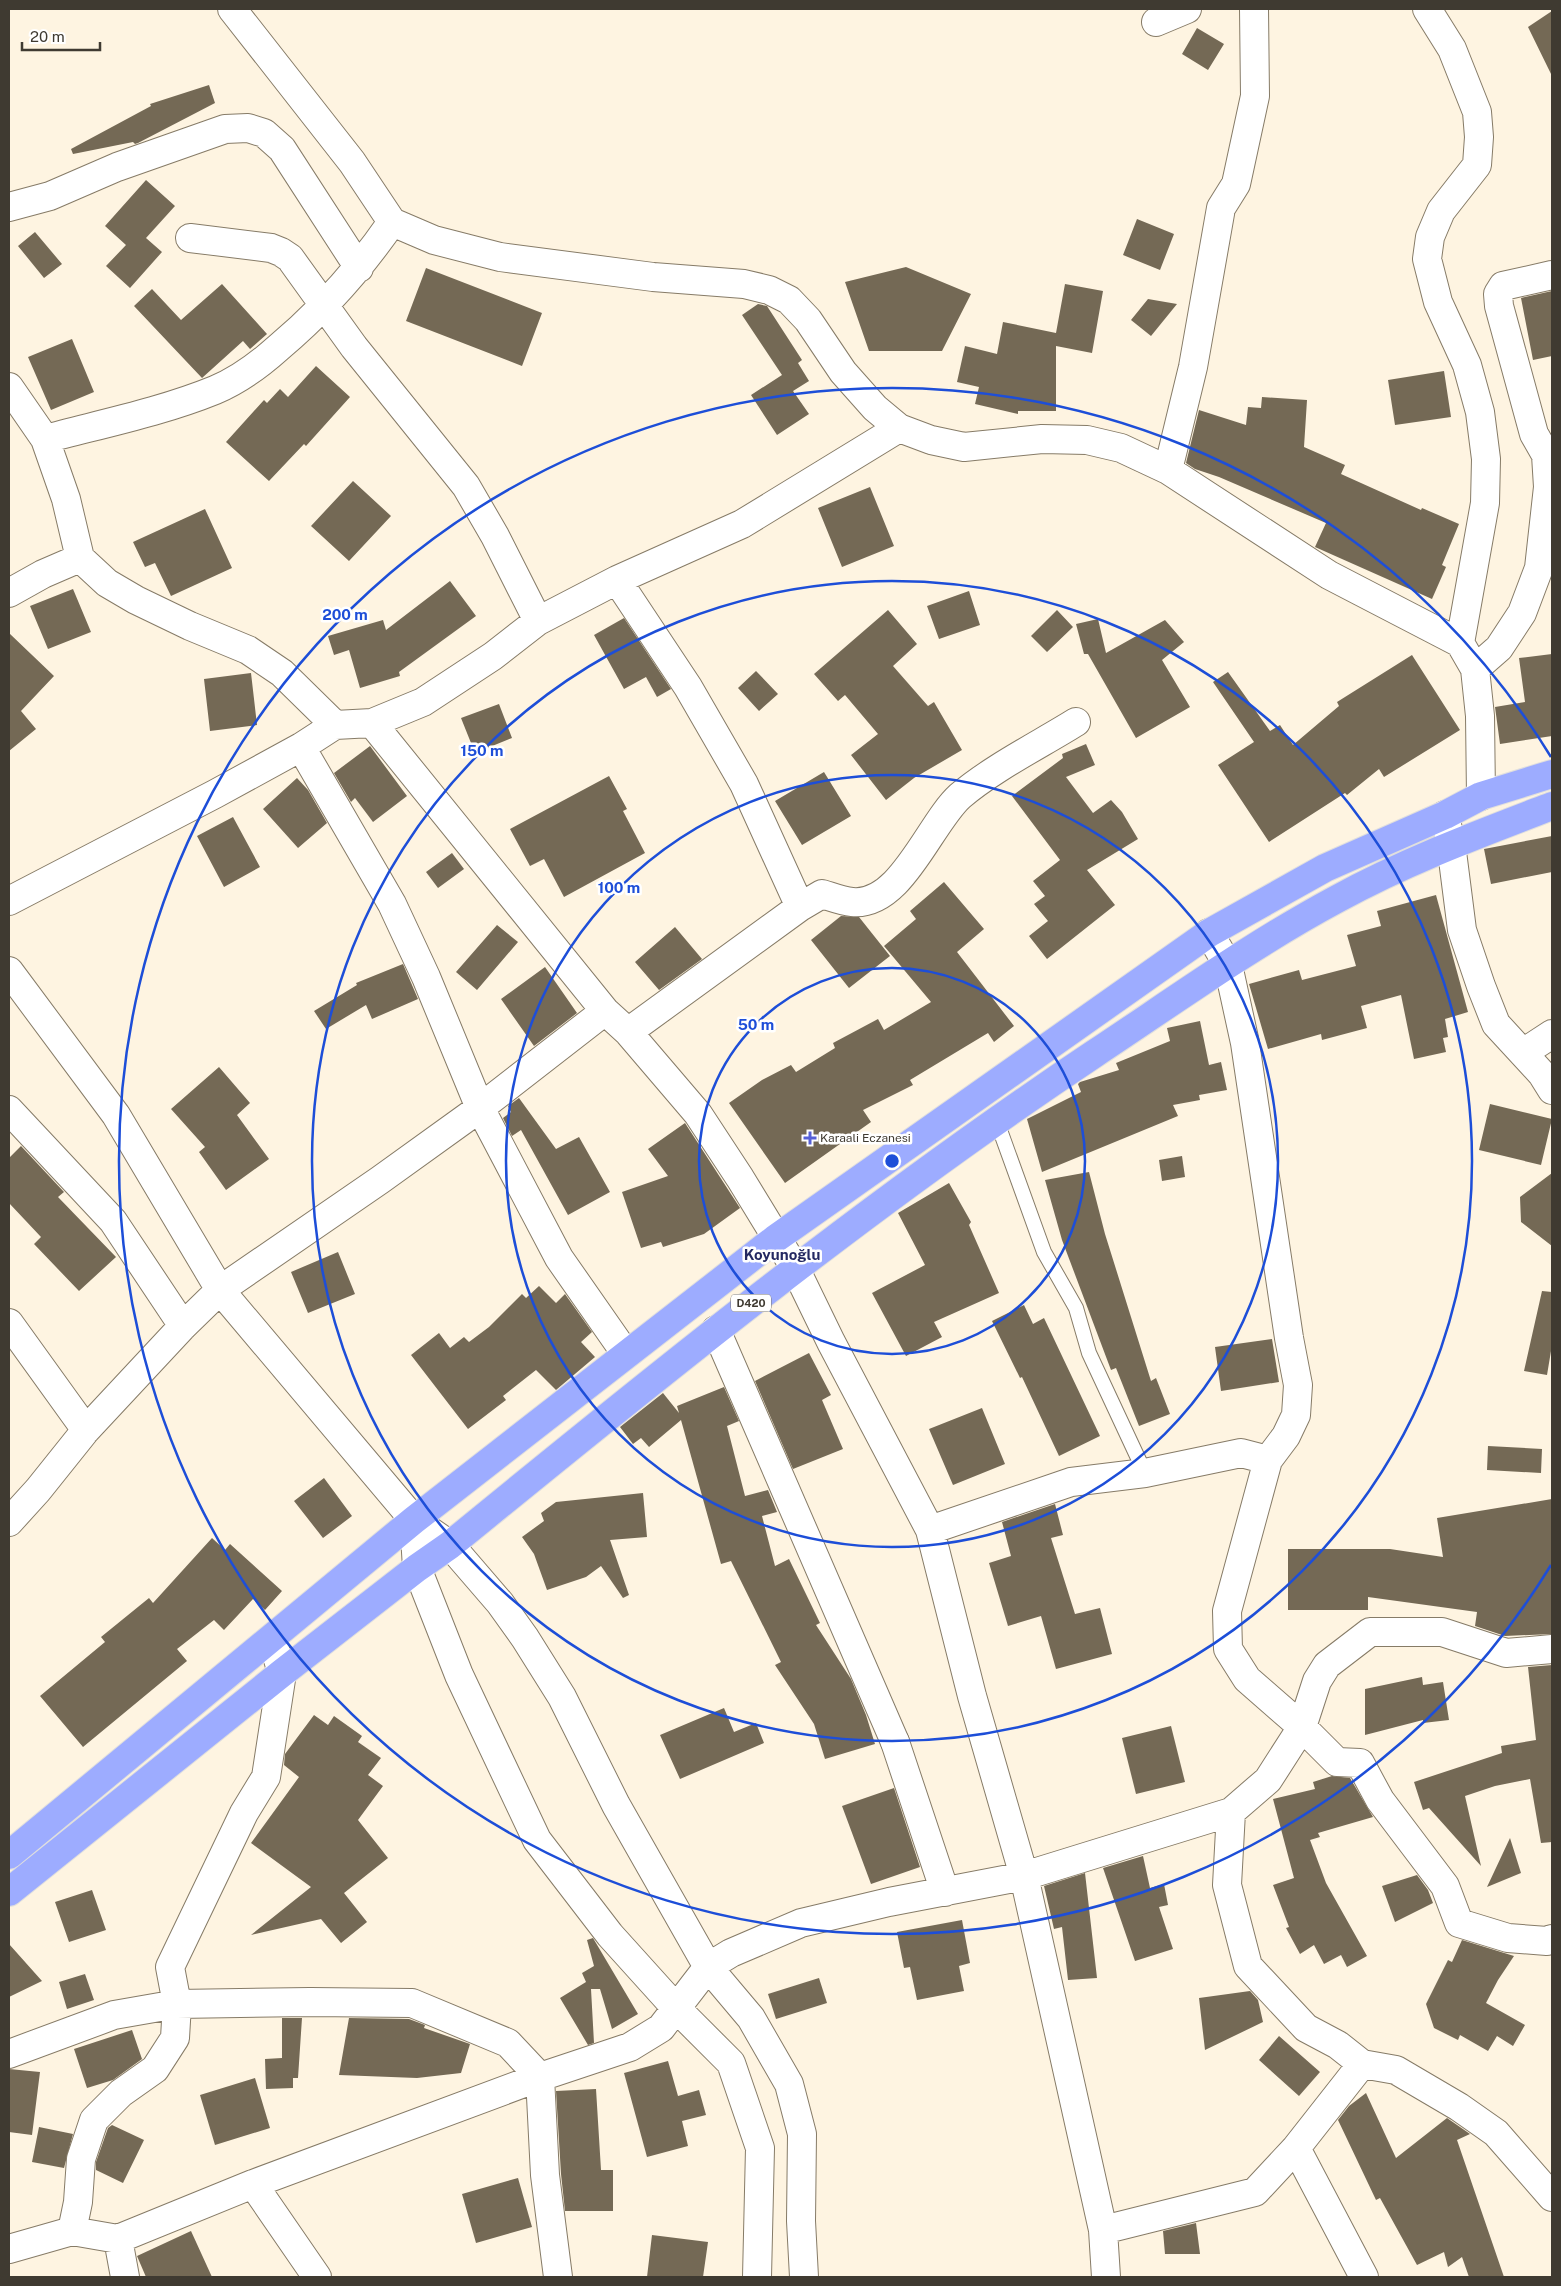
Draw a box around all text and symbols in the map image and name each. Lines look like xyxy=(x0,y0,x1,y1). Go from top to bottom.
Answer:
scale bar xyxy=(22,20,100,52)
text: 20 m xyxy=(30,28,65,45)
text: 200 m xyxy=(322,606,368,623)
text: 150 m xyxy=(460,742,504,759)
text: 100 m xyxy=(598,879,640,896)
text: 50 m xyxy=(738,1016,774,1033)
place label: Karaali Eczanesi xyxy=(820,1131,911,1145)
marker: Karaali Eczanesi xyxy=(804,1132,816,1144)
centre of rings xyxy=(883,1152,901,1170)
district label: Koyunoğlu xyxy=(744,1246,820,1263)
road number: D420 xyxy=(731,1295,771,1312)

